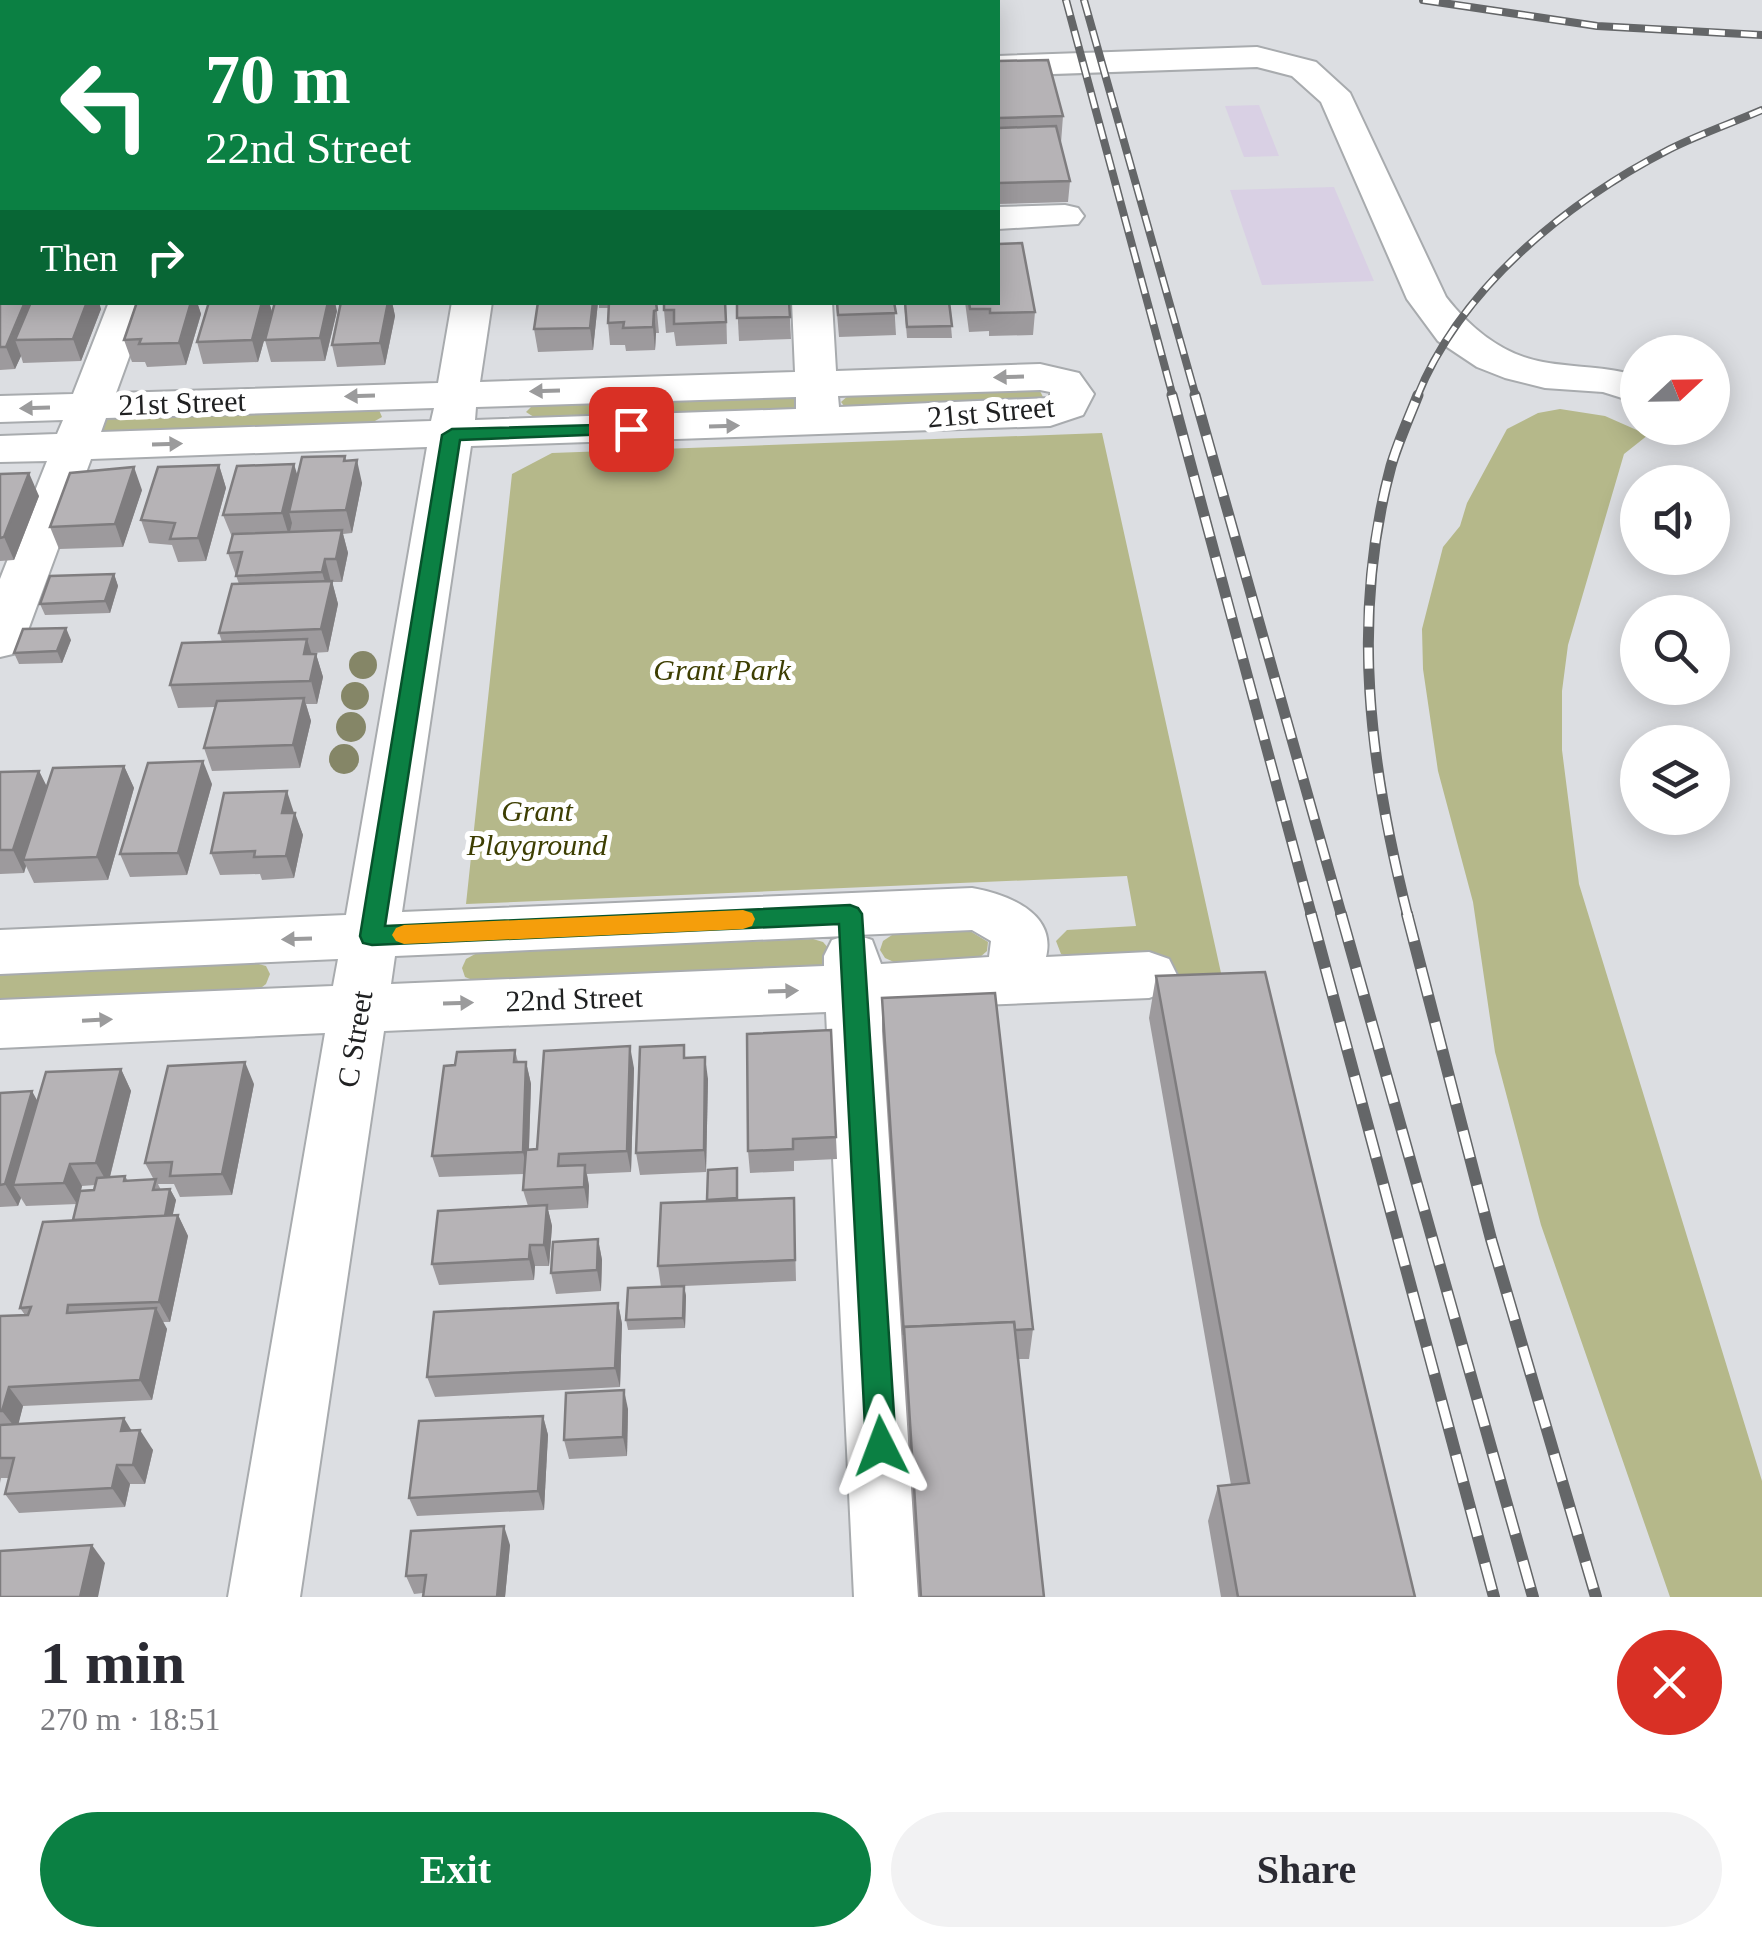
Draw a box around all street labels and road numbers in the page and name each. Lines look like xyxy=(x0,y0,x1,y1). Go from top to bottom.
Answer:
street label: 21st Street xyxy=(118,384,247,421)
street label: 21st Street xyxy=(926,389,1057,433)
street label: 22nd Street xyxy=(505,980,644,1017)
street label: C Street xyxy=(331,988,379,1090)

